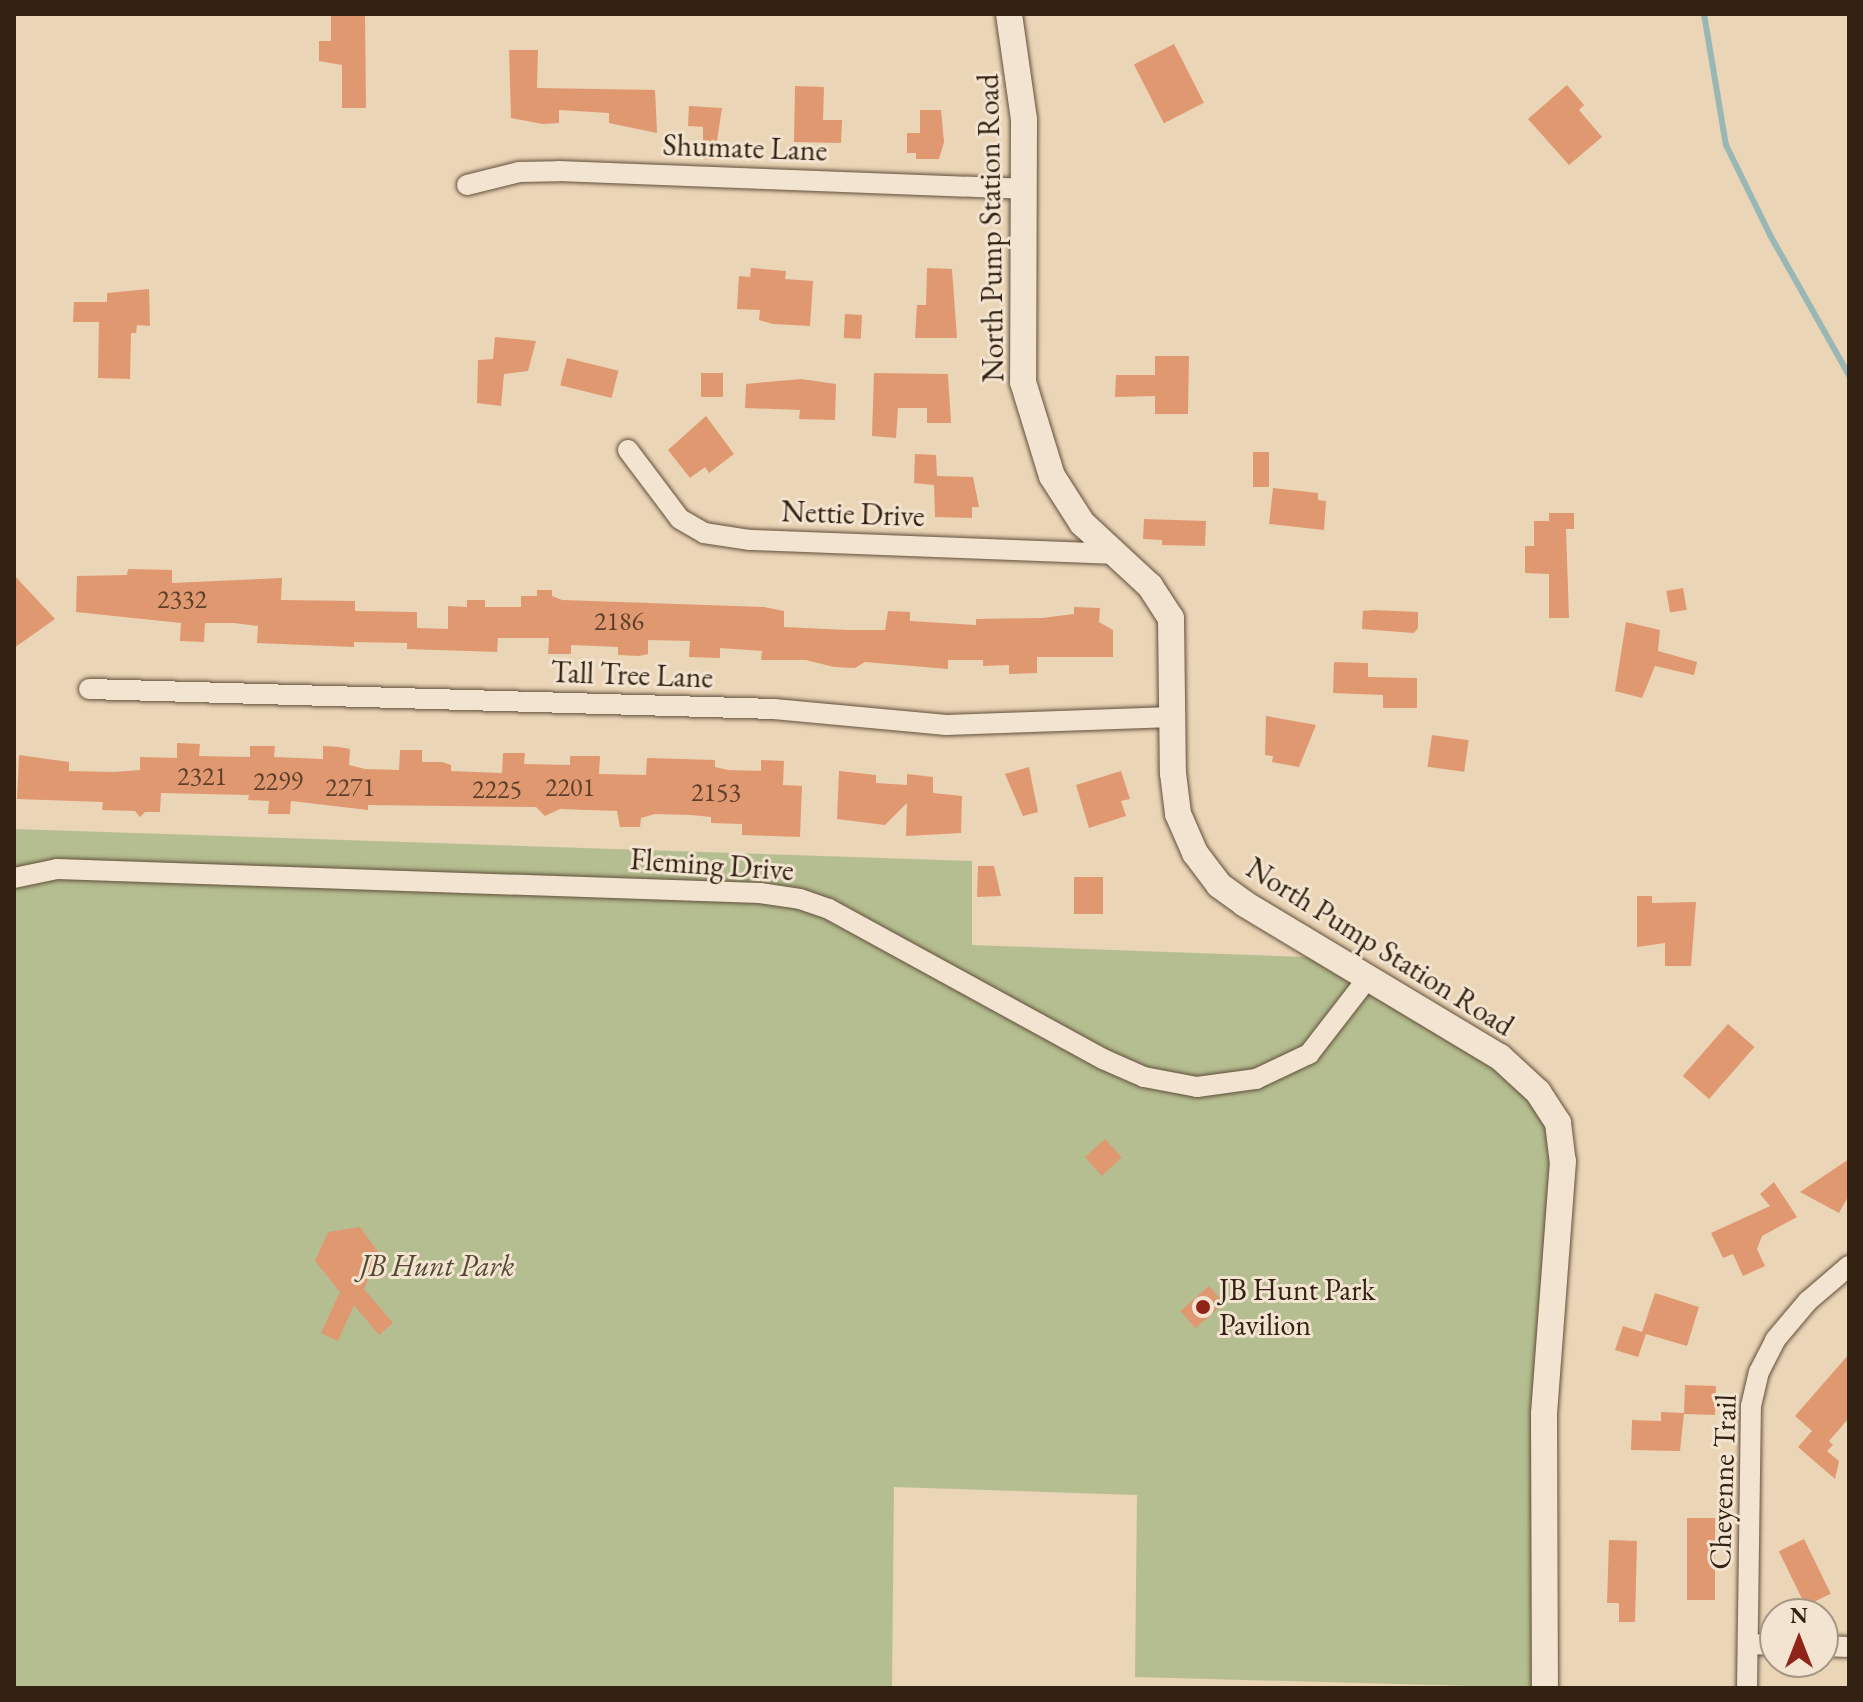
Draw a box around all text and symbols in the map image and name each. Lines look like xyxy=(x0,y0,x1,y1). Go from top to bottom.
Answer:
street label: North Pump Station Road xyxy=(970,74,1012,382)
street label: Shumate Lane xyxy=(662,127,828,169)
street label: Nettie Drive xyxy=(781,494,925,534)
house number: 2332 xyxy=(157,584,207,616)
house number: 2186 xyxy=(594,606,644,638)
street label: Tall Tree Lane xyxy=(550,654,714,696)
house number: 2321 xyxy=(177,761,227,793)
house number: 2299 xyxy=(253,766,303,798)
house number: 2271 xyxy=(325,772,375,804)
house number: 2201 xyxy=(545,772,595,804)
house number: 2225 xyxy=(472,774,522,806)
house number: 2153 xyxy=(691,777,741,809)
street label: Fleming Drive xyxy=(629,841,795,889)
street label: North Pump Station Road xyxy=(1240,850,1520,1044)
park label: JB Hunt Park xyxy=(360,1248,514,1284)
place label: JB Hunt Park Pavilion xyxy=(1219,1272,1375,1342)
marker: JB Hunt Park Pavilion xyxy=(1194,1298,1212,1316)
street label: Cheyenne Trail xyxy=(1702,1394,1744,1570)
north arrow xyxy=(1759,1598,1839,1678)
text: N xyxy=(1790,1601,1808,1630)

